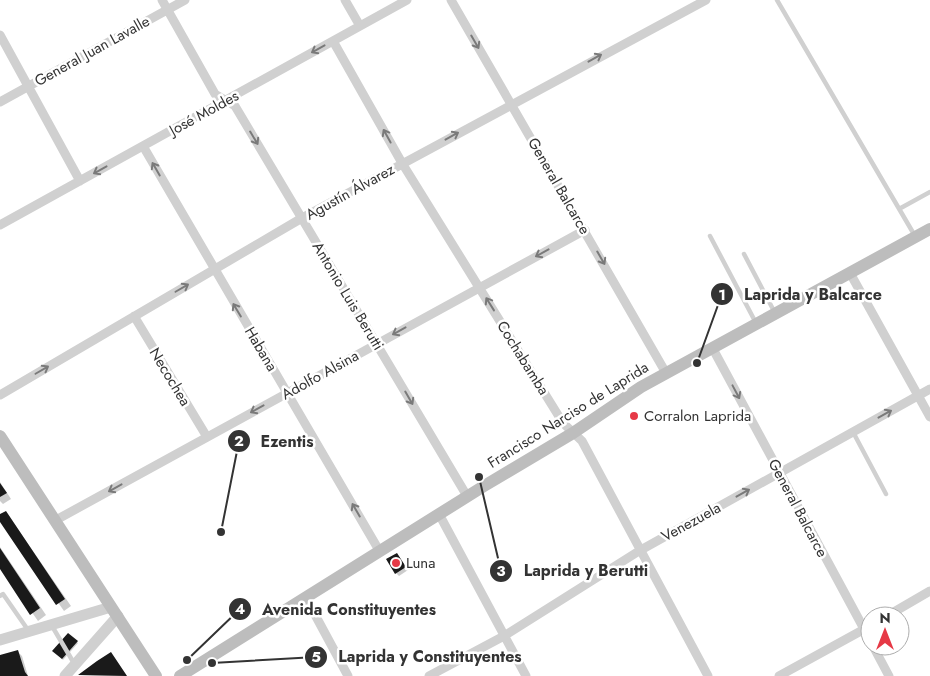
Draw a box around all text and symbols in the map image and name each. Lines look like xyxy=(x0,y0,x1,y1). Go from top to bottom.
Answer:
street label: General Juan Lavalle xyxy=(30,10,154,92)
one-way arrow xyxy=(471,35,481,49)
one-way arrow xyxy=(311,44,326,54)
one-way arrow xyxy=(587,53,602,63)
street label: José Moldes xyxy=(164,85,243,142)
one-way arrow xyxy=(381,129,391,143)
one-way arrow xyxy=(250,131,260,145)
one-way arrow xyxy=(445,131,460,141)
street label: General Balcarce xyxy=(522,134,596,239)
street label: Agustín Álvarez xyxy=(301,158,399,226)
one-way arrow xyxy=(150,163,160,177)
one-way arrow xyxy=(92,165,107,175)
street label: Antonio Luis Berutti xyxy=(307,238,389,354)
one-way arrow xyxy=(535,249,550,258)
one-way arrow xyxy=(596,251,606,266)
callout: Laprida y Balcarce xyxy=(709,279,892,310)
one-way arrow xyxy=(175,283,190,293)
text: Laprida y Balcarce xyxy=(744,283,882,306)
text: 1 xyxy=(718,284,726,306)
one-way arrow xyxy=(484,298,494,312)
one-way arrow xyxy=(232,303,242,317)
street label: Cochabamba xyxy=(491,317,555,399)
street label: Habana xyxy=(239,322,283,376)
one-way arrow xyxy=(392,326,407,336)
street label: Necochea xyxy=(144,344,196,410)
street label: Adolfo Alsina xyxy=(277,345,363,405)
street label: Francisco Narciso de Laprida xyxy=(483,356,653,474)
one-way arrow xyxy=(35,365,49,375)
one-way arrow xyxy=(731,384,741,399)
one-way arrow xyxy=(404,391,414,405)
one-way arrow xyxy=(249,404,264,414)
place label: Corralon Laprida xyxy=(644,405,751,427)
one-way arrow xyxy=(877,409,891,419)
marker: Corralon Laprida xyxy=(628,410,640,422)
callout: Ezentis xyxy=(226,425,324,456)
text: 2 xyxy=(234,430,244,452)
text: Ezentis xyxy=(261,430,313,453)
street label: General Balcarce xyxy=(763,455,833,561)
one-way arrow xyxy=(107,483,122,493)
one-way arrow xyxy=(735,488,750,498)
street label: Venezuela xyxy=(657,497,725,547)
one-way arrow xyxy=(350,503,360,518)
place label: Luna xyxy=(406,552,435,574)
callout: Laprida y Berutti xyxy=(489,555,658,586)
marker: Luna xyxy=(390,557,402,569)
text: Laprida y Berutti xyxy=(524,559,648,582)
text: 3 xyxy=(496,560,506,582)
callout: Avenida Constituyentes xyxy=(227,594,446,625)
text: 4 xyxy=(235,598,245,620)
text: Avenida Constituyentes xyxy=(261,598,436,621)
north arrow xyxy=(860,606,910,656)
text: N xyxy=(879,608,891,628)
callout: Laprida y Constituyentes xyxy=(303,641,532,672)
text: Laprida y Constituyentes xyxy=(338,645,522,668)
text: 5 xyxy=(311,646,321,668)

